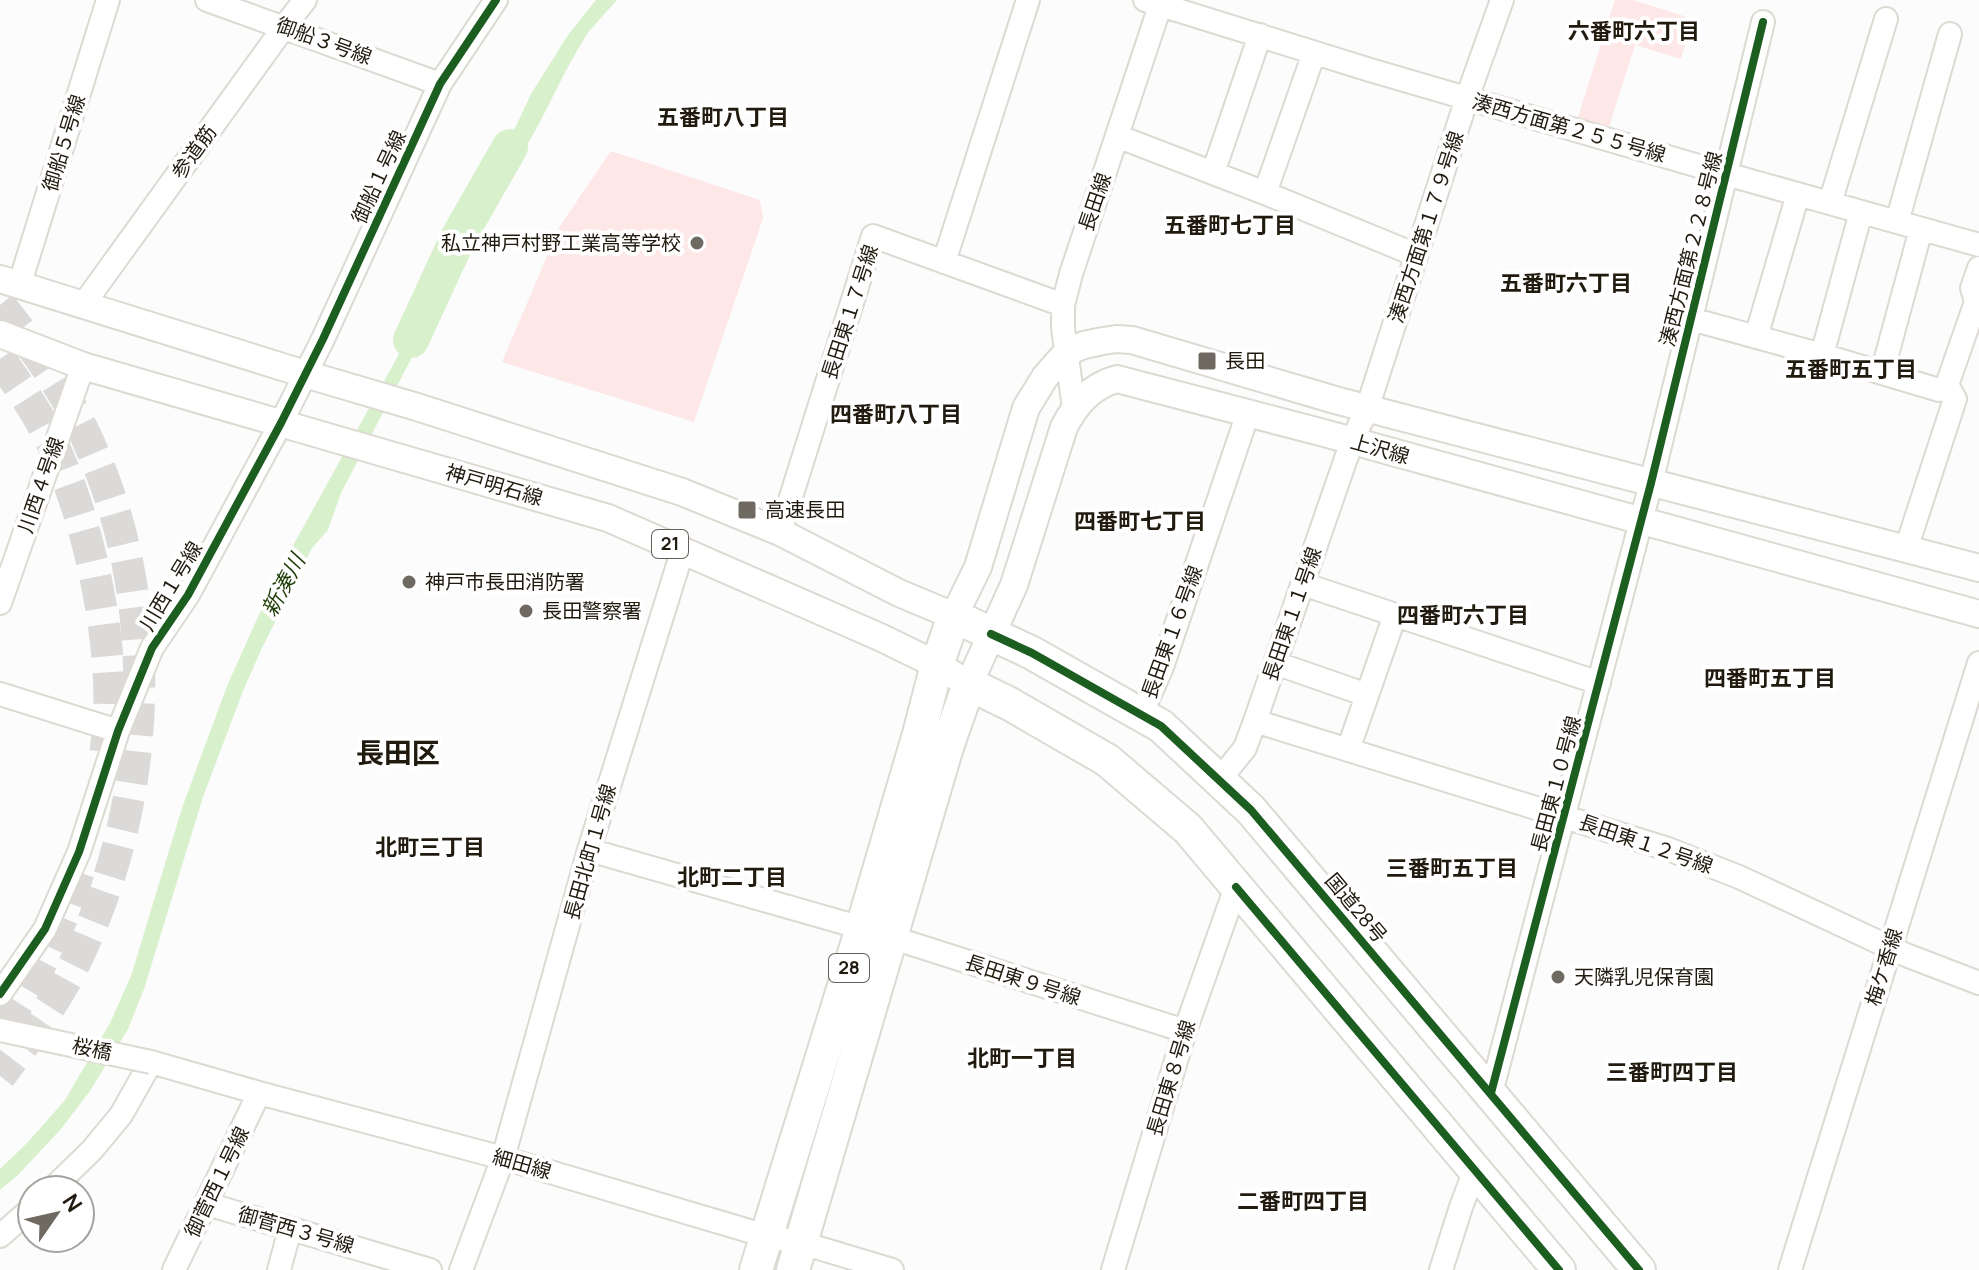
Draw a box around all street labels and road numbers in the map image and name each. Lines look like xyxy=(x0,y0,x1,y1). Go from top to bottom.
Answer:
street label: 御船３号線 xyxy=(273,11,376,70)
street label: 湊西方面第２５５号線 xyxy=(1469,87,1669,168)
street label: 御船５号線 xyxy=(36,91,91,195)
street label: 参道筋 xyxy=(165,120,222,184)
street label: 御船１号線 xyxy=(345,126,412,228)
street label: 湊西方面第１７９号線 xyxy=(1382,128,1469,326)
street label: 湊西方面第２２８号線 xyxy=(1653,149,1728,349)
street label: 長田線 xyxy=(1072,169,1117,235)
street label: 長田東１７号線 xyxy=(815,241,884,383)
street label: 上沢線 xyxy=(1348,427,1413,470)
street label: 川西４号線 xyxy=(11,433,70,537)
street label: 神戸明石線 xyxy=(442,458,546,511)
road number: 21 xyxy=(652,530,688,558)
street label: 川西１号線 xyxy=(133,536,208,636)
street label: 長田東１１号線 xyxy=(1256,543,1327,684)
street label: 長田東１６号線 xyxy=(1135,561,1208,702)
street label: 長田東１０号線 xyxy=(1524,713,1587,855)
street label: 長田北町１号線 xyxy=(557,781,622,923)
street label: 長田東１２号線 xyxy=(1576,808,1717,879)
street label: 国道28号 xyxy=(1319,867,1393,948)
street label: 梅ケ香線 xyxy=(1859,925,1908,1009)
street label: 長田東９号線 xyxy=(962,948,1084,1011)
road number: 28 xyxy=(829,954,869,982)
street label: 長田東８号線 xyxy=(1140,1017,1201,1139)
street label: 桜橋 xyxy=(70,1031,114,1066)
street label: 御菅西１号線 xyxy=(178,1122,255,1242)
street label: 細田線 xyxy=(490,1142,555,1185)
street label: 御菅西３号線 xyxy=(235,1200,358,1259)

